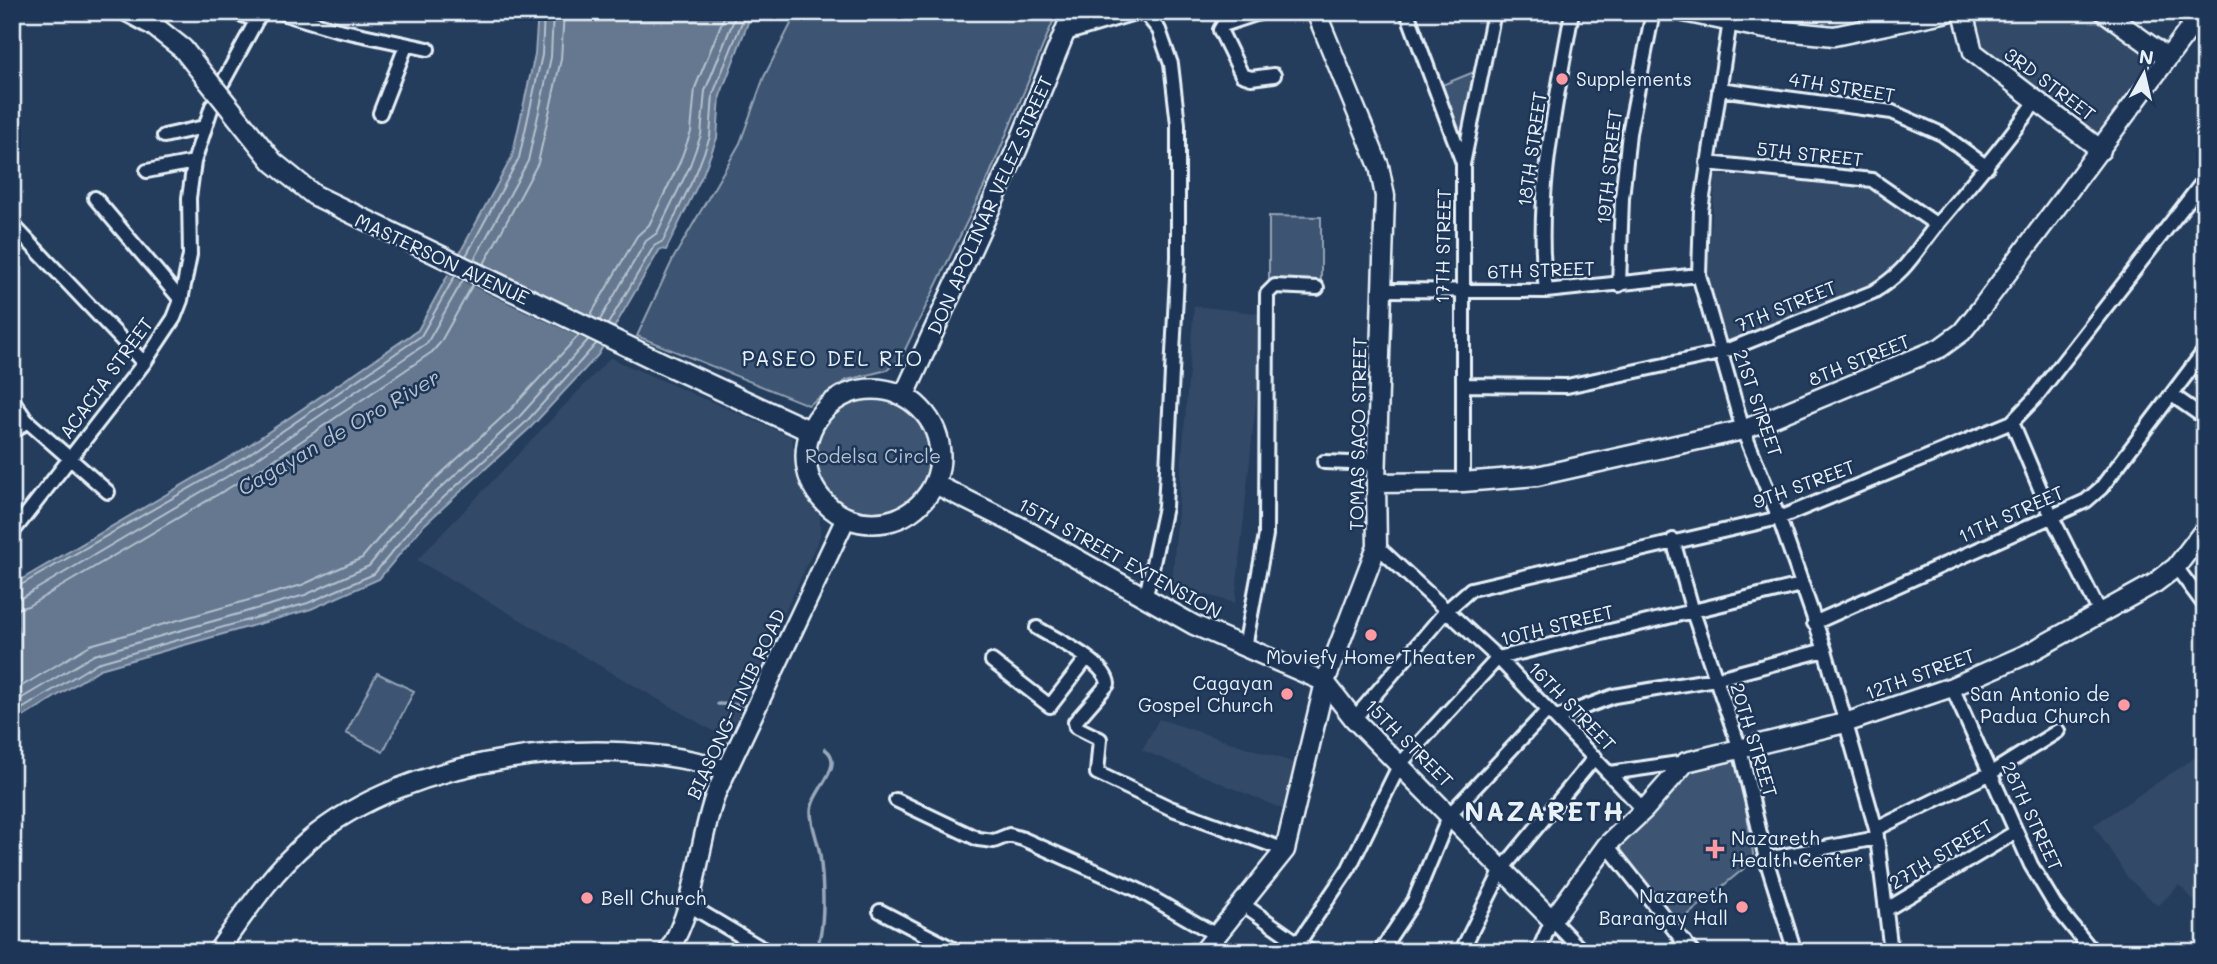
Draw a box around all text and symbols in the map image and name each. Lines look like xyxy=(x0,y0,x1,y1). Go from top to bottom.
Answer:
north arrow xyxy=(2108,38,2178,108)
street label: 3RD STREET xyxy=(2000,41,2101,126)
text: N xyxy=(2138,43,2155,70)
place label: Supplements xyxy=(1576,66,1692,91)
street label: 4TH STREET xyxy=(1787,66,1897,107)
marker: Supplements xyxy=(1554,71,1570,87)
street label: DON APOLINAR VELEZ STREET xyxy=(921,72,1058,338)
street label: 18TH STREET xyxy=(1511,90,1552,208)
street label: 19TH STREET xyxy=(1590,108,1627,226)
street label: 5TH STREET xyxy=(1755,135,1865,172)
street label: 17TH STREET xyxy=(1429,188,1456,304)
street label: MASTERSON AVENUE xyxy=(351,207,533,310)
street label: 6TH STREET xyxy=(1487,255,1595,284)
street label: 7TH STREET xyxy=(1732,274,1840,337)
street label: ACACIA STREET xyxy=(53,312,158,444)
street label: 8TH STREET xyxy=(1804,328,1913,391)
street label: TOMAS SACO STREET xyxy=(1343,337,1372,531)
district label: PASEO DEL RIO xyxy=(742,344,924,371)
street label: 21ST STREET xyxy=(1728,346,1789,460)
water label: Cagayan de Oro River xyxy=(232,363,444,501)
park label: Rodelsa Circle xyxy=(805,443,941,468)
street label: 9TH STREET xyxy=(1749,453,1859,514)
street label: 11TH STREET xyxy=(1954,479,2068,548)
street label: 15TH STREET EXTENSION xyxy=(1014,491,1226,624)
street label: 10TH STREET xyxy=(1497,598,1616,651)
street label: BIASONG-TINIB ROAD xyxy=(680,604,791,803)
marker: Moviefy Home Theater xyxy=(1363,627,1379,643)
street label: 12TH STREET xyxy=(1861,642,1978,705)
place label: Moviefy Home Theater xyxy=(1266,644,1476,669)
street label: 16TH STREET xyxy=(1523,655,1622,756)
place label: Cagayan Gospel Church xyxy=(1138,670,1273,717)
street label: 20TH STREET xyxy=(1725,680,1784,800)
place label: San Antonio de Padua Church xyxy=(1970,681,2110,728)
marker: Cagayan Gospel Church xyxy=(1279,686,1295,702)
street label: 15TH STREET xyxy=(1360,693,1459,792)
marker: San Antonio de Padua Church xyxy=(2116,697,2132,713)
street label: 28TH STREET xyxy=(1996,757,2069,875)
district label: NAZARETH xyxy=(1464,794,1626,828)
street label: 27TH STREET xyxy=(1884,813,1997,894)
place label: Nazareth Health Center xyxy=(1731,825,1864,872)
marker: Nazareth Health Center xyxy=(1705,839,1725,859)
place label: Nazareth Barangay Hall xyxy=(1599,883,1728,930)
place label: Bell Church xyxy=(601,885,706,910)
marker: Bell Church xyxy=(579,890,595,906)
marker: Nazareth Barangay Hall xyxy=(1734,899,1750,915)

